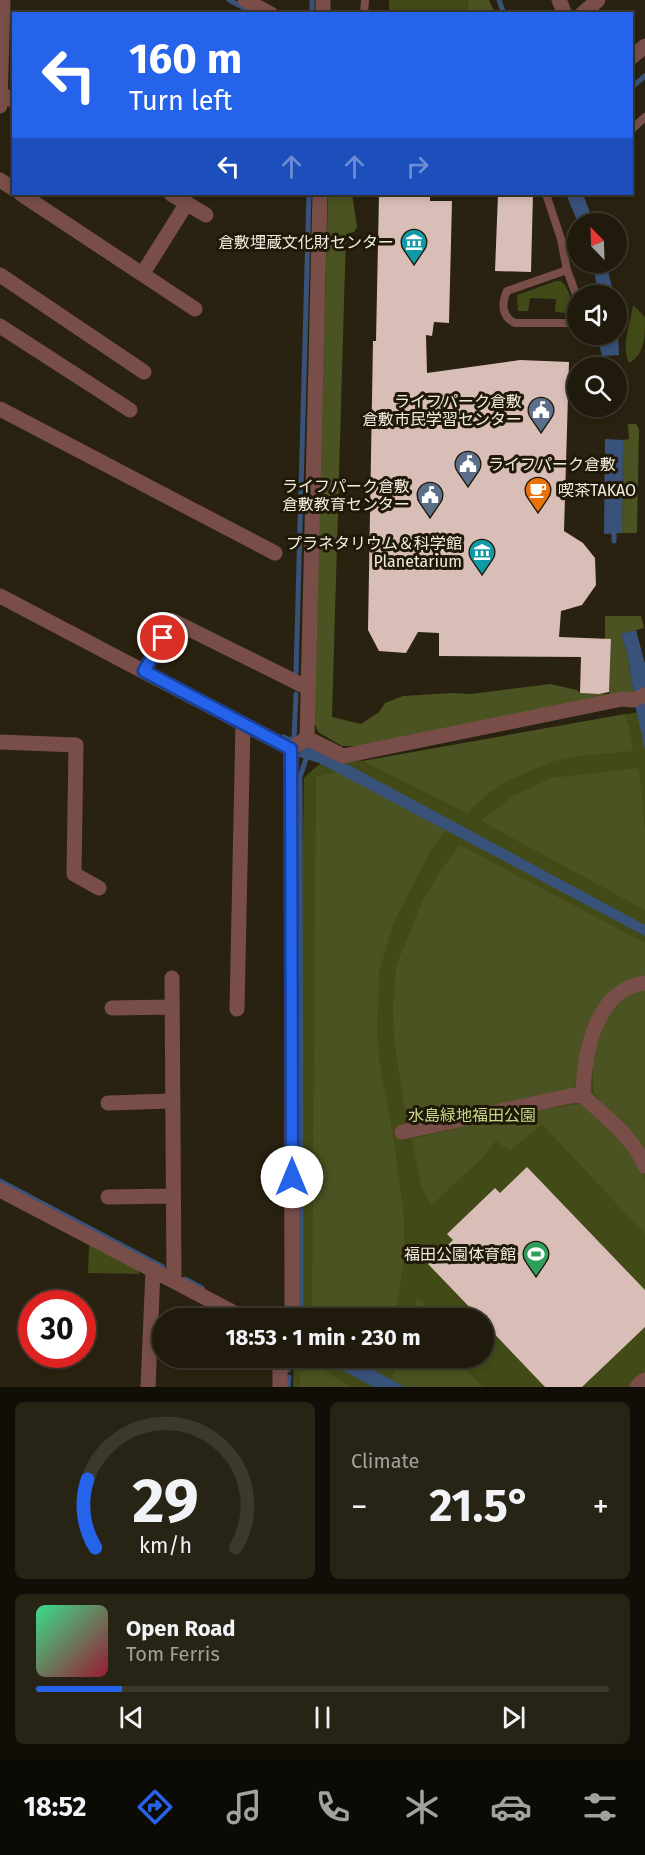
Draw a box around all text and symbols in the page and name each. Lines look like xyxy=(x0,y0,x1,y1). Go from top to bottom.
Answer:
text: 160 m xyxy=(129,34,242,84)
icon: left xyxy=(30,36,108,114)
text: Turn left xyxy=(129,85,232,117)
icon: left xyxy=(212,150,245,183)
icon: ahead xyxy=(275,150,308,183)
icon: ahead xyxy=(338,150,371,183)
icon: right xyxy=(401,150,434,183)
north arrow xyxy=(567,213,627,273)
map controls xyxy=(567,213,627,417)
museum icon: 倉敷埋蔵文化財センター xyxy=(399,227,429,265)
place label: 倉敷埋蔵文化財センター xyxy=(218,233,394,252)
button: sound xyxy=(567,285,627,345)
button: search xyxy=(567,357,627,417)
place label: ライフパーク倉敷 倉敷市民学習センター xyxy=(362,392,522,429)
public building icon: ライフパーク倉敷 倉敷市民学習センター xyxy=(526,395,556,433)
public building icon: ライフパーク倉敷 xyxy=(453,449,483,487)
place label: ライフパーク倉敷 xyxy=(488,455,616,474)
cafe icon: 喫茶TAKAO xyxy=(523,475,553,513)
place label: ライフパーク倉敷 倉敷教育センター xyxy=(282,477,410,514)
public building icon: ライフパーク倉敷 倉敷教育センター xyxy=(415,480,445,518)
place label: 喫茶TAKAO xyxy=(558,481,636,500)
place label: プラネタリウム＆科学館 Planetarium xyxy=(286,534,462,571)
museum icon: プラネタリウム＆科学館 Planetarium xyxy=(467,537,497,575)
pin xyxy=(137,612,188,663)
icon: arrive xyxy=(146,621,179,654)
park label: 水島緑地福田公園 xyxy=(408,1106,536,1125)
position arrow xyxy=(260,1145,324,1209)
sports icon: 福田公園体育館 xyxy=(521,1239,551,1277)
place label: 福田公園体育館 xyxy=(404,1245,516,1264)
speed limit sign: 30 xyxy=(18,1290,96,1368)
text: 18:53 · 1 min · 230 m xyxy=(225,1324,421,1351)
text: Climate xyxy=(351,1449,419,1473)
text: 29 xyxy=(132,1464,198,1539)
text: 21.5° xyxy=(429,1479,531,1533)
text: − xyxy=(351,1487,368,1527)
text: + xyxy=(593,1487,609,1527)
text: km/h xyxy=(138,1533,192,1559)
text: Open Road xyxy=(126,1615,236,1642)
text: Tom Ferris xyxy=(126,1642,220,1666)
icon: previous xyxy=(115,1701,148,1734)
icon: pause xyxy=(306,1701,339,1734)
icon: next xyxy=(497,1701,530,1734)
icon: directions xyxy=(134,1786,176,1828)
icon: music xyxy=(223,1786,265,1828)
icon: phone xyxy=(312,1786,354,1828)
icon: climate xyxy=(401,1786,443,1828)
icon: car xyxy=(490,1786,532,1828)
icon: filters xyxy=(579,1786,621,1828)
text: 18:52 xyxy=(24,1791,87,1823)

